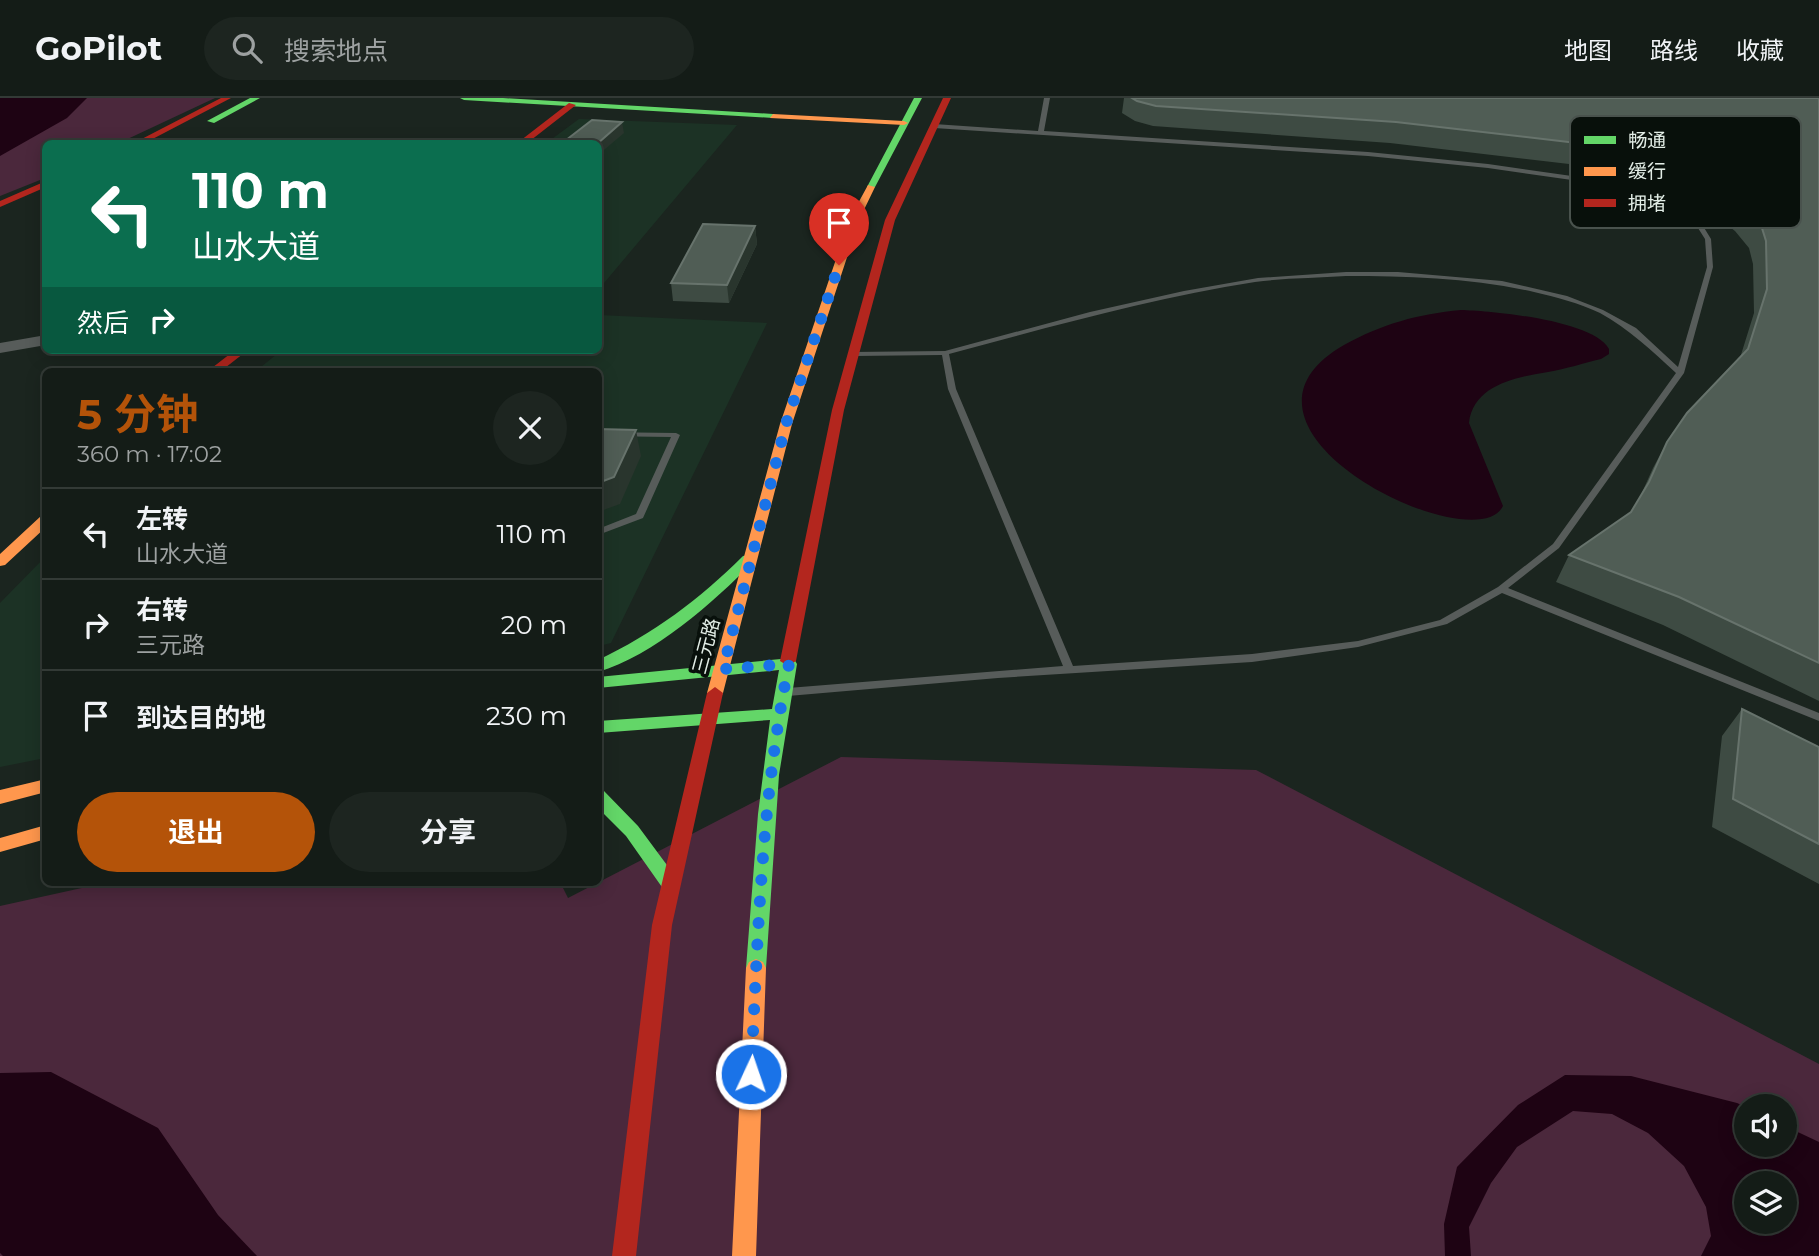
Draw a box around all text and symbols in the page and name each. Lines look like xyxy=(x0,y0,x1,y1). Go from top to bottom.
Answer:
search box xyxy=(204,17,694,80)
text: GoPilot xyxy=(35,28,162,68)
icon: search xyxy=(228,29,266,67)
text: 搜索地点 xyxy=(284,35,388,67)
text: 地图 xyxy=(1564,36,1612,65)
text: 路线 xyxy=(1650,36,1698,65)
text: 收藏 xyxy=(1736,36,1784,65)
legend xyxy=(1570,116,1801,228)
text: 畅通 xyxy=(1628,129,1666,152)
text: 缓行 xyxy=(1628,160,1666,183)
text: 110 m xyxy=(192,161,329,220)
icon: left xyxy=(77,168,168,259)
text: 拥堵 xyxy=(1628,192,1666,215)
pin xyxy=(809,193,869,265)
icon: arrive xyxy=(820,204,858,242)
text: 山水大道 xyxy=(192,227,320,266)
icon: right xyxy=(143,301,181,339)
text: 然后 xyxy=(77,307,129,339)
text: 5 分钟 xyxy=(77,388,198,440)
button: close xyxy=(493,391,567,465)
text: 360 m · 17:02 xyxy=(77,440,222,468)
text: 左转 xyxy=(136,503,188,535)
icon: left xyxy=(77,515,115,553)
text: 110 m xyxy=(497,518,567,550)
text: 山水大道 xyxy=(136,540,228,568)
text: 右转 xyxy=(136,594,188,626)
icon: right xyxy=(77,606,115,644)
text: 20 m xyxy=(501,609,567,641)
street label: 三元路 xyxy=(688,615,724,677)
text: 三元路 xyxy=(136,631,205,659)
icon: arrive xyxy=(77,697,115,735)
text: 230 m xyxy=(486,700,567,732)
text: 到达目的地 xyxy=(136,702,266,734)
button: 退出 xyxy=(77,792,315,872)
button: 分享 xyxy=(329,792,567,872)
position arrow xyxy=(714,1037,788,1111)
map controls xyxy=(1734,1094,1797,1234)
button: sound xyxy=(1734,1094,1797,1157)
button: layers xyxy=(1734,1171,1797,1234)

